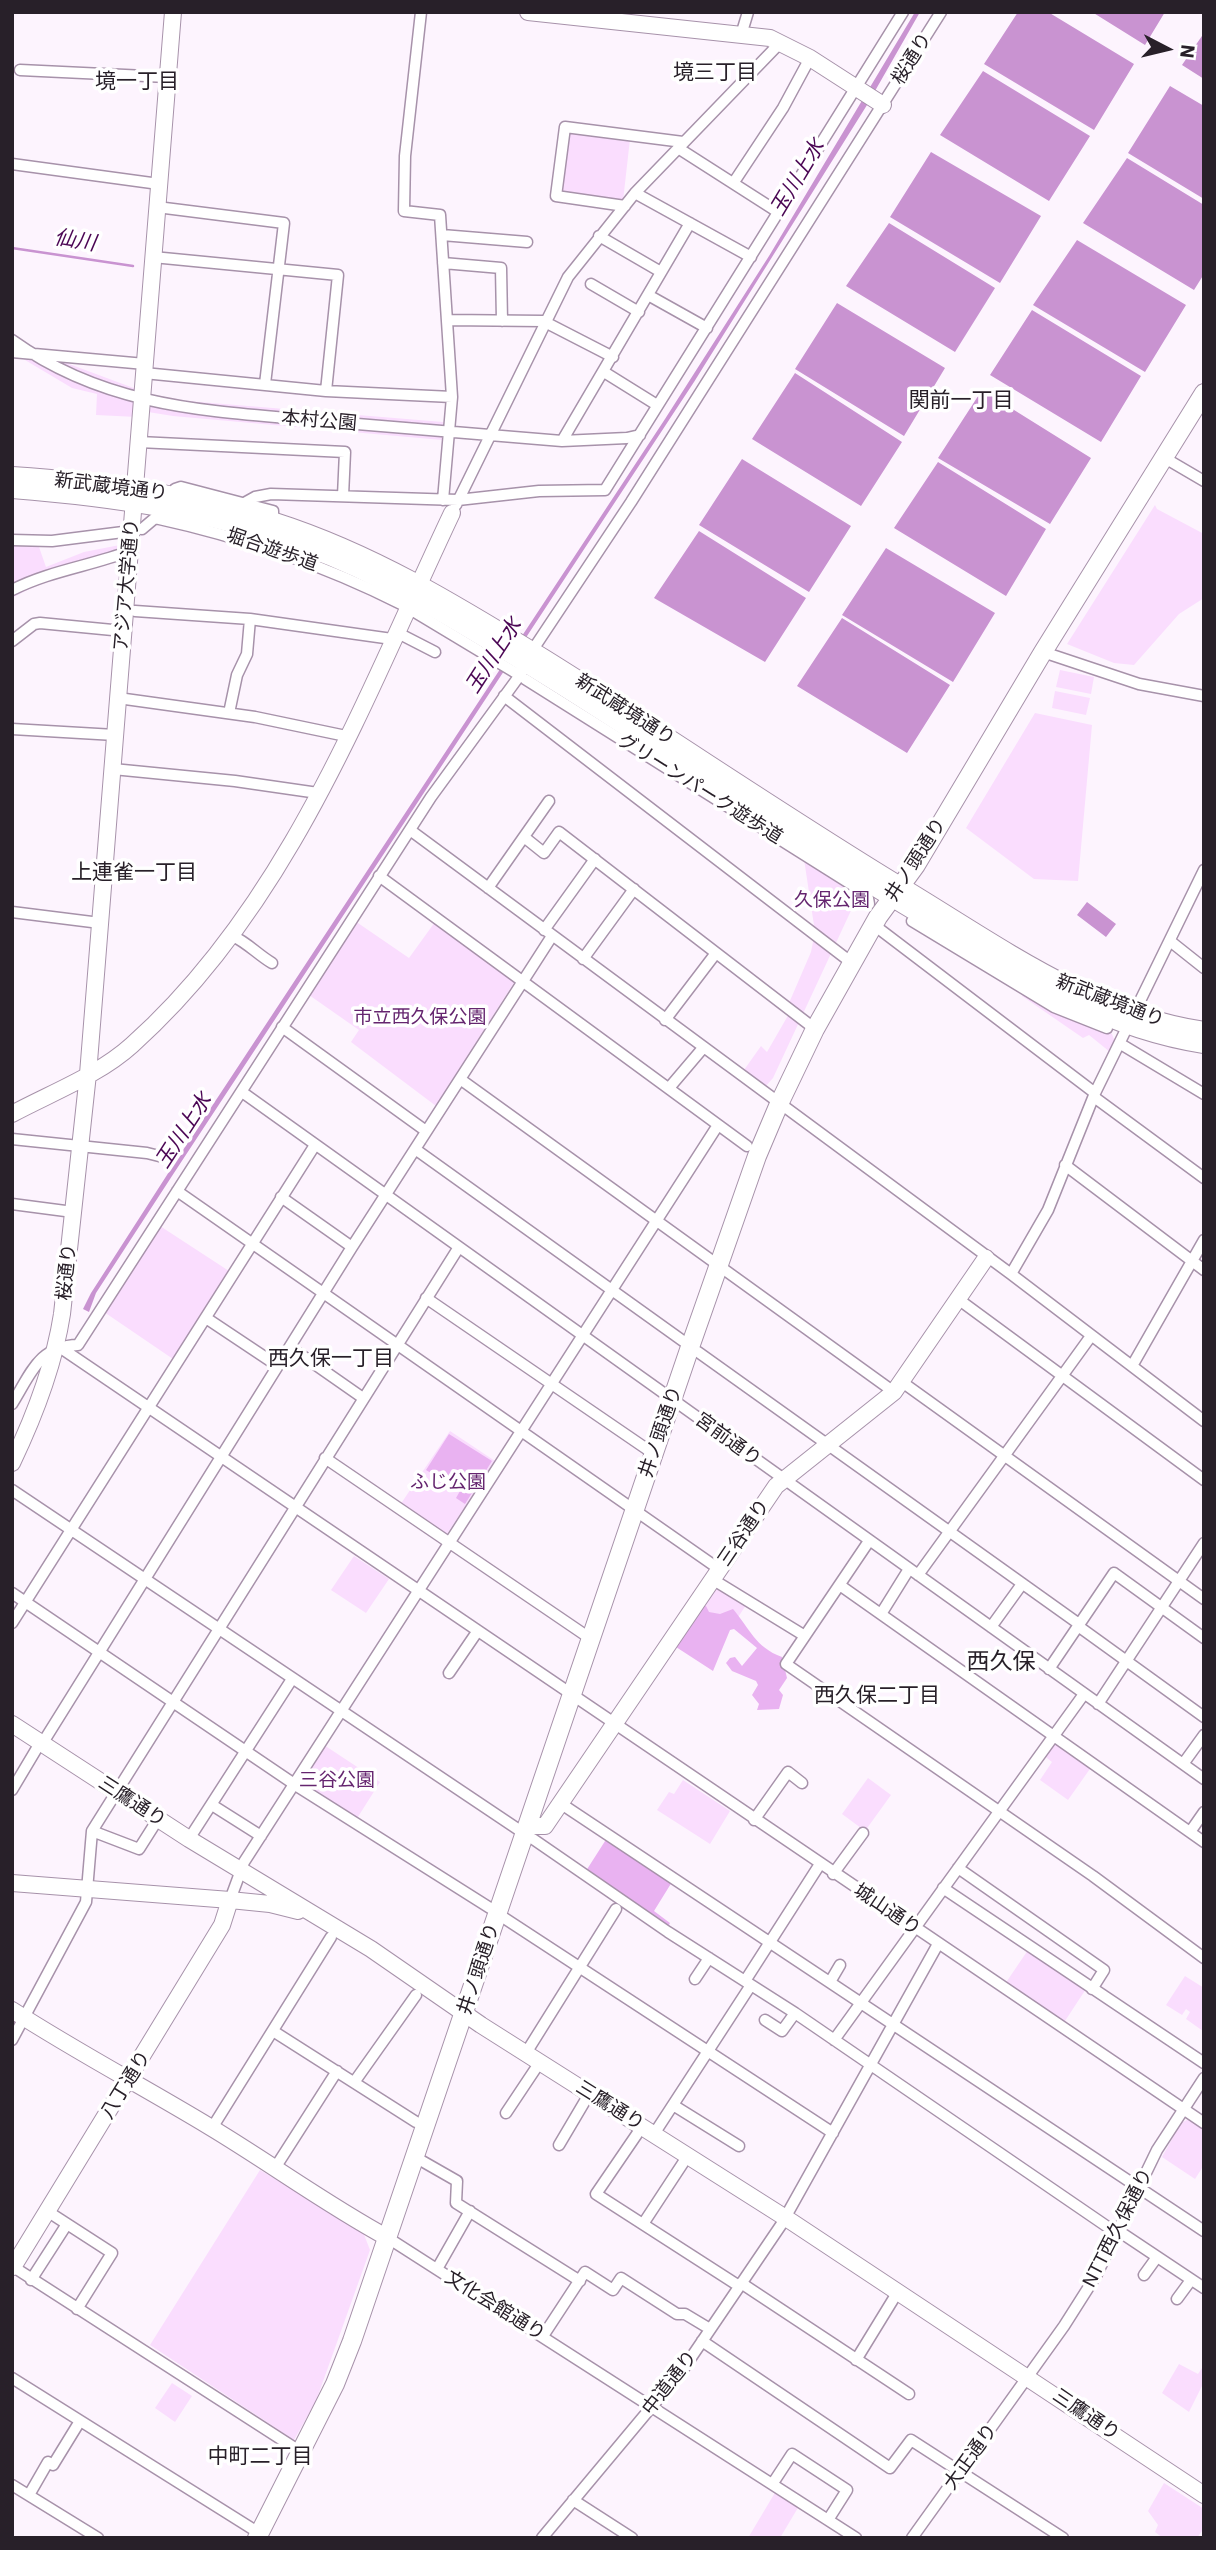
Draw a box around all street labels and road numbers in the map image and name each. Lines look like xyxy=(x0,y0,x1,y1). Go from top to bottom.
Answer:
street label: 桜通り xyxy=(887,29,937,89)
street label: 本村公園 xyxy=(280,406,358,436)
street label: 新武蔵境通り xyxy=(53,469,169,505)
street label: アジア大学通り xyxy=(110,518,144,652)
street label: 堀合遊歩道 xyxy=(223,524,321,576)
street label: 新武蔵境通り xyxy=(571,669,679,751)
street label: グリーンパーク遊歩道 xyxy=(613,729,787,849)
street label: 井ノ頭通り xyxy=(881,814,951,906)
street label: 新武蔵境通り xyxy=(1053,970,1167,1032)
street label: 桜通り xyxy=(53,1242,81,1302)
street label: 井ノ頭通り xyxy=(635,1383,687,1481)
street label: 宮前通り xyxy=(691,1408,765,1472)
street label: 三谷通り xyxy=(713,1495,775,1571)
street label: 三鷹通り xyxy=(94,1772,170,1832)
street label: 城山通り xyxy=(849,1879,925,1941)
street label: 井ノ頭通り xyxy=(453,1920,505,2018)
street label: 八丁通り xyxy=(96,2047,156,2123)
street label: 三鷹通り xyxy=(572,2076,648,2136)
street label: NTT西久保通り xyxy=(1078,2165,1158,2291)
street label: 文化会館通り xyxy=(441,2266,549,2346)
street label: 中道通り xyxy=(638,2346,702,2420)
street label: 三鷹通り xyxy=(1048,2384,1124,2446)
street label: 大正通り xyxy=(939,2420,1003,2494)

